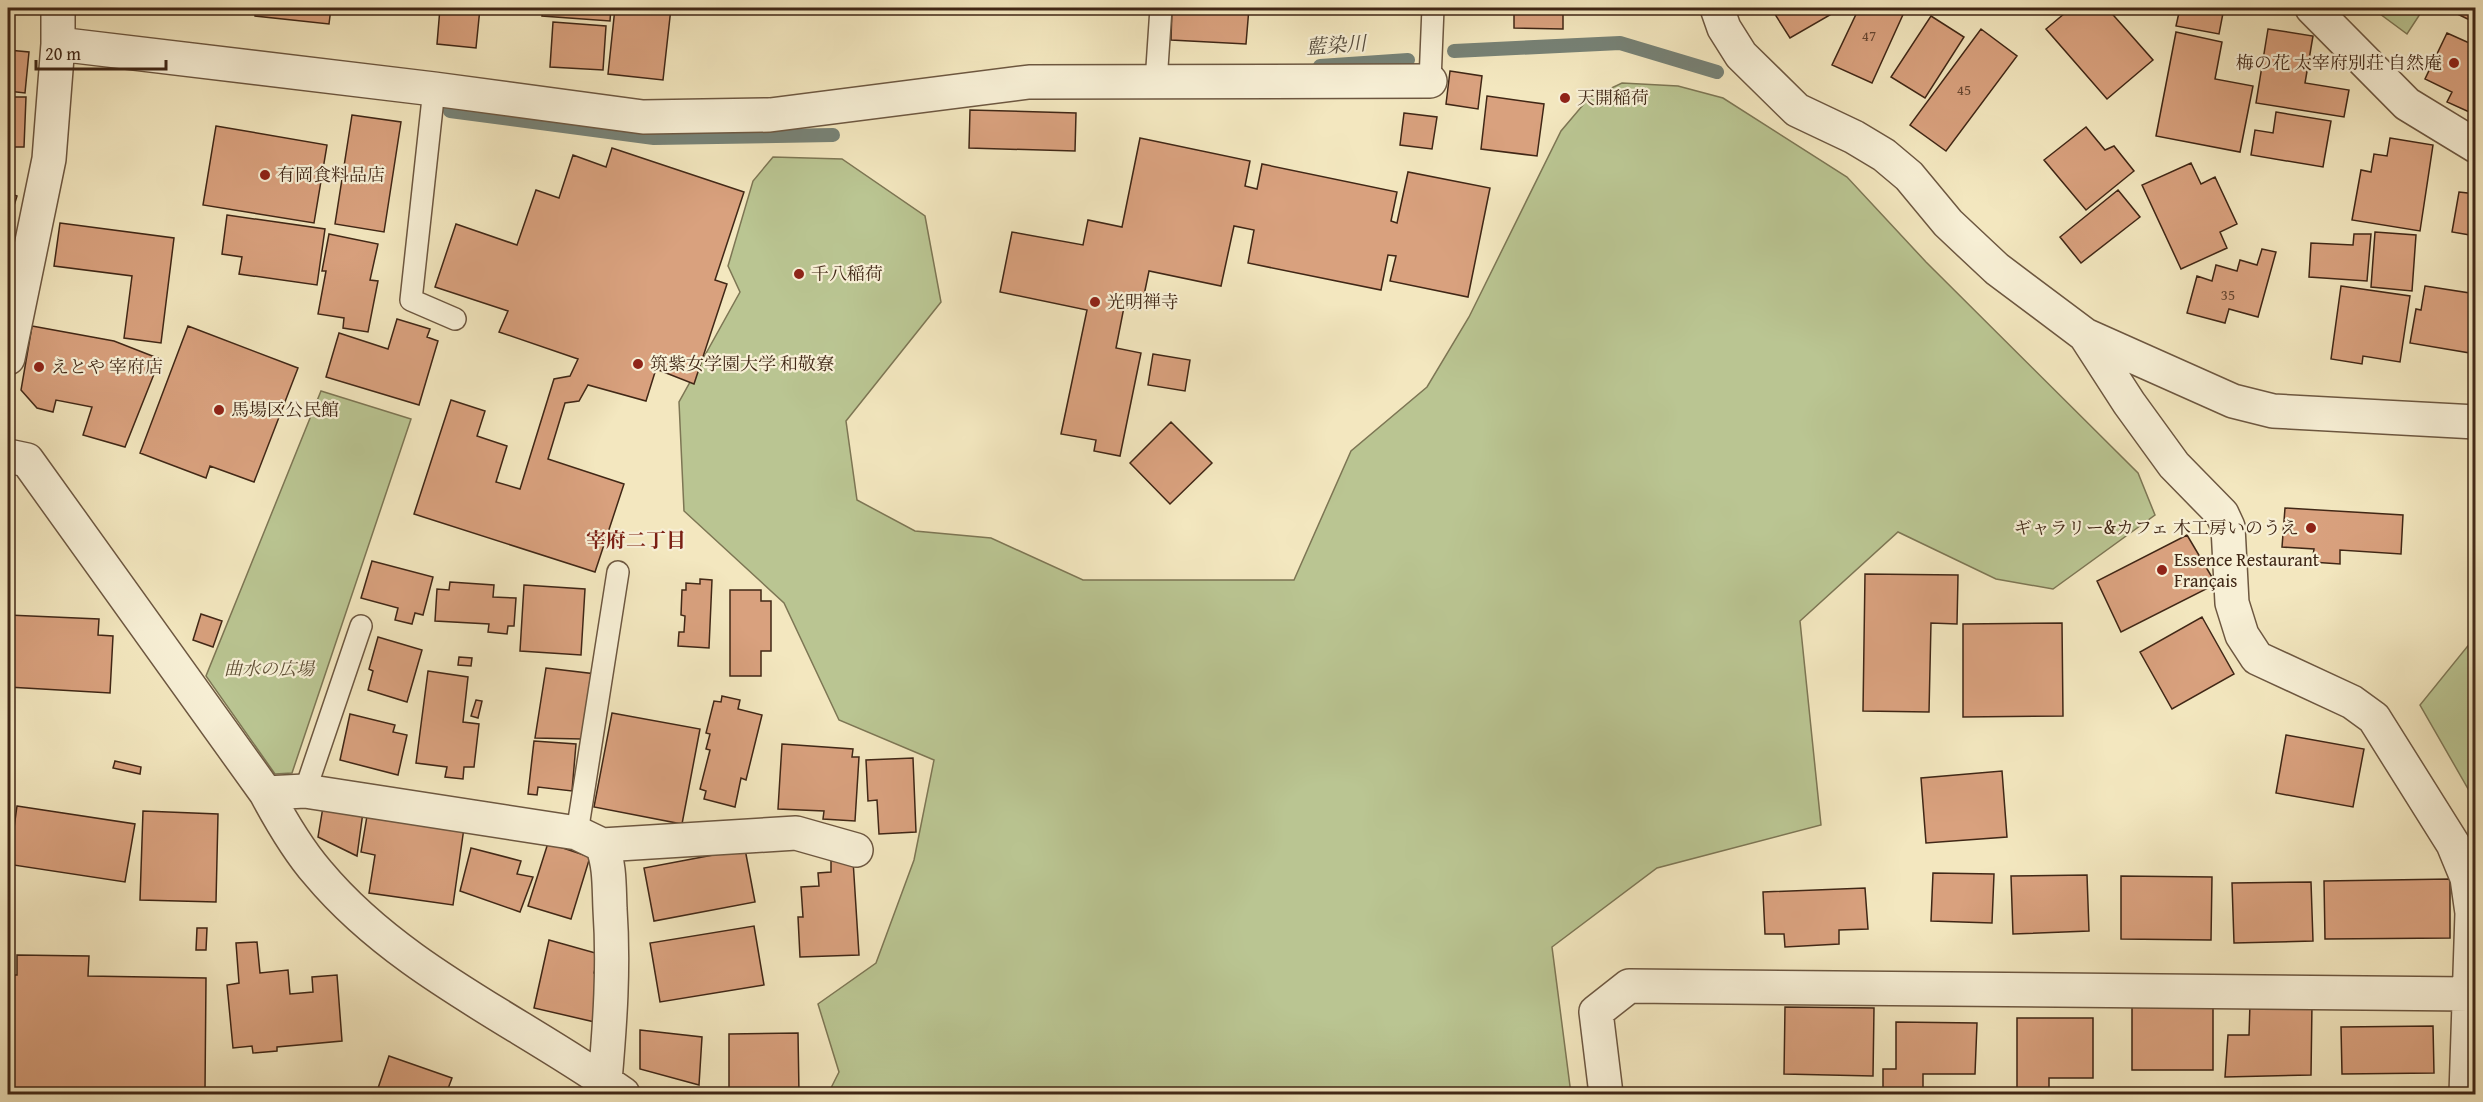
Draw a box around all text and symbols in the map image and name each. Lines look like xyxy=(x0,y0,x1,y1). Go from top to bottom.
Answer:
house number: 47 xyxy=(1862,25,1876,46)
water label: 藍染川 xyxy=(1305,28,1369,61)
scale bar xyxy=(36,33,166,71)
text: 20 m xyxy=(45,40,81,67)
place label: 梅の花 太宰府別荘 自然庵 xyxy=(2236,49,2442,76)
marker: 梅の花 太宰府別荘 自然庵 xyxy=(2447,56,2461,70)
house number: 45 xyxy=(1957,79,1971,100)
place label: 天開稲荷 xyxy=(1577,84,1649,111)
marker: 天開稲荷 xyxy=(1558,91,1572,105)
place label: 有岡食料品店 xyxy=(277,161,385,188)
marker: 有岡食料品店 xyxy=(258,168,272,182)
place label: 千八稲荷 xyxy=(811,260,883,287)
marker: 千八稲荷 xyxy=(792,267,806,281)
house number: 35 xyxy=(2221,284,2235,305)
place label: 光明禅寺 xyxy=(1107,288,1179,315)
marker: 光明禅寺 xyxy=(1088,295,1102,309)
place label: 筑紫女学園大学 和敬寮 xyxy=(650,350,834,377)
place label: えとや 宰府店 xyxy=(51,353,163,380)
marker: 筑紫女学園大学 和敬寮 xyxy=(631,357,645,371)
marker: えとや 宰府店 xyxy=(32,360,46,374)
place label: 馬場区公民館 xyxy=(231,396,339,423)
marker: 馬場区公民館 xyxy=(212,403,226,417)
place label: ギャラリー&カフェ 木工房いのうえ xyxy=(2014,514,2299,541)
marker: ギャラリー&カフェ 木工房いのうえ xyxy=(2304,521,2318,535)
district label: 宰府二丁目 xyxy=(586,525,686,554)
place label: Essence Restaurant Français xyxy=(2174,546,2320,594)
marker: Essence Restaurant Français xyxy=(2155,563,2169,577)
park label: 曲水の広場 xyxy=(224,655,316,682)

